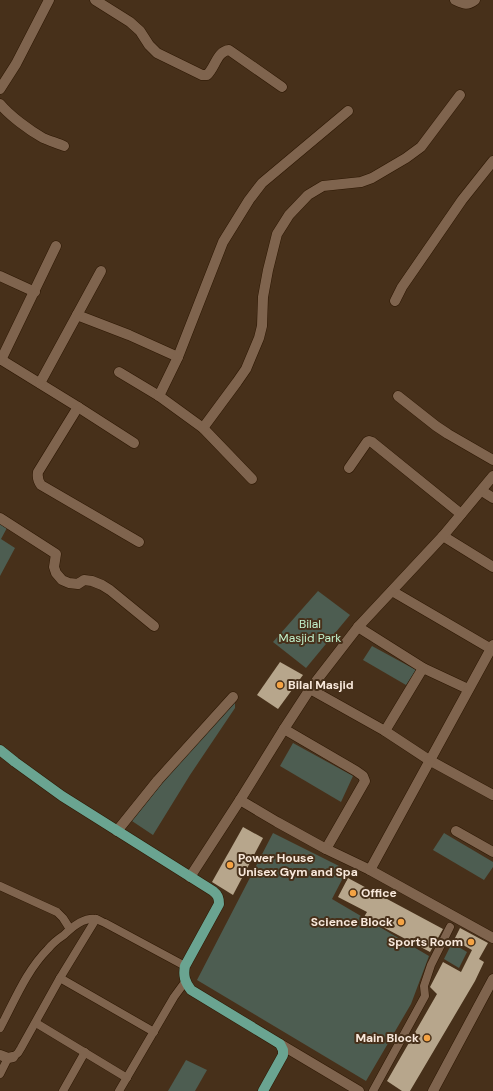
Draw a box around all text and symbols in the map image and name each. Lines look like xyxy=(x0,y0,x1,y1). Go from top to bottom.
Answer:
park label: Bilal Masjid Park xyxy=(279,616,341,646)
place label: Bilal Masjid xyxy=(288,677,354,693)
marker: Bilal Masjid xyxy=(275,680,285,690)
place label: Power House Unisex Gym and Spa xyxy=(238,850,358,880)
marker: Power House Unisex Gym and Spa xyxy=(225,860,235,870)
place label: Office xyxy=(361,885,397,901)
marker: Office xyxy=(348,888,358,898)
place label: Science Block xyxy=(311,914,393,930)
marker: Science Block xyxy=(396,917,406,927)
place label: Sports Room xyxy=(388,934,463,950)
marker: Sports Room xyxy=(466,937,476,947)
place label: Main Block xyxy=(355,1030,419,1046)
marker: Main Block xyxy=(422,1033,432,1043)

